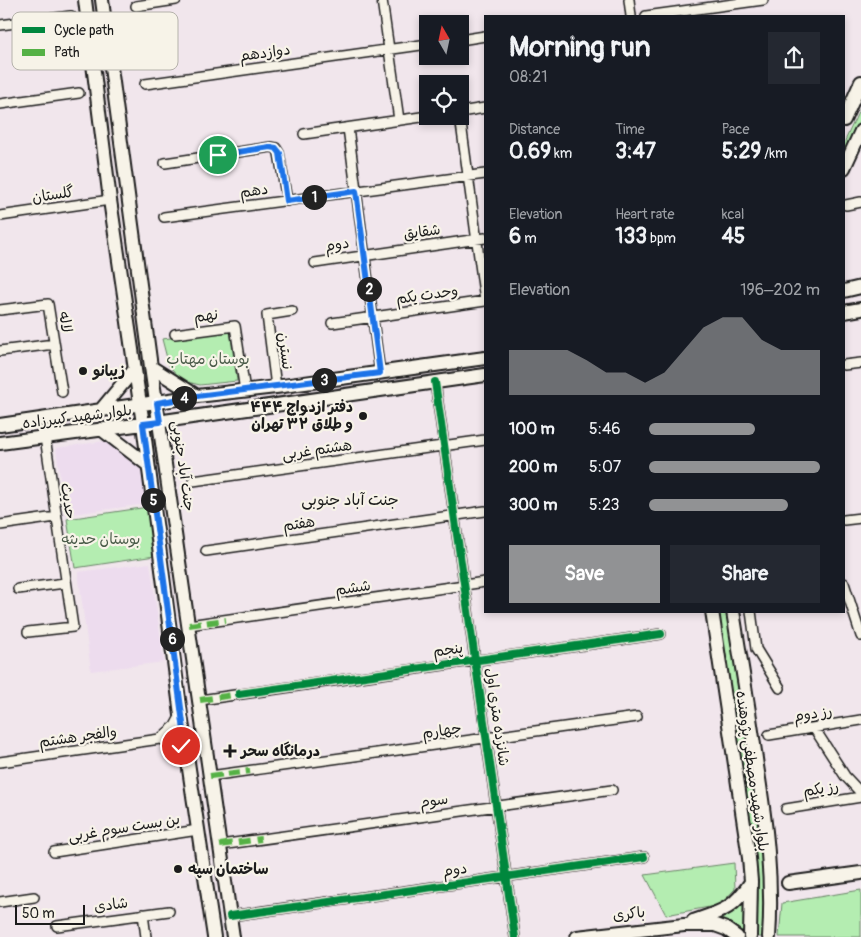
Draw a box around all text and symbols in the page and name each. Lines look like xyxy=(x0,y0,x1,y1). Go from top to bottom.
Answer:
legend xyxy=(12,12,178,70)
north arrow xyxy=(419,15,469,65)
map controls xyxy=(419,15,469,125)
text: Cycle path xyxy=(54,22,114,39)
text: Morning run xyxy=(509,30,651,65)
button: share xyxy=(768,32,820,84)
street label: دوازدهم xyxy=(238,40,292,67)
text: Path xyxy=(54,44,79,61)
text: 08:21 xyxy=(509,67,547,87)
button: locate xyxy=(419,75,469,125)
text: Distance xyxy=(509,121,560,138)
text: Time xyxy=(615,121,645,138)
text: Pace xyxy=(722,121,749,138)
pin xyxy=(197,134,239,176)
text: 0.69 xyxy=(509,138,551,165)
text: 3:47 xyxy=(615,138,656,165)
text: 5:29 xyxy=(722,138,761,165)
icon: arrive xyxy=(204,141,232,169)
text: km xyxy=(551,145,572,162)
text: /km xyxy=(761,145,788,162)
street label: دهم xyxy=(239,180,270,204)
street label: گلستان xyxy=(31,183,75,207)
pin: 1 xyxy=(302,184,326,210)
text: 1 xyxy=(312,189,317,206)
text: Elevation xyxy=(509,206,562,223)
text: Heart rate xyxy=(615,206,674,223)
text: kcal xyxy=(722,206,744,223)
street label: شقایق xyxy=(402,220,442,244)
text: 6 xyxy=(509,223,521,250)
text: 133 xyxy=(615,223,647,250)
text: 45 xyxy=(722,223,745,250)
text: m xyxy=(521,230,537,247)
text: bpm xyxy=(647,230,676,247)
street label: دوم xyxy=(323,234,351,258)
pin: 2 xyxy=(356,276,382,302)
text: Elevation xyxy=(509,280,570,300)
text: 196–202 m xyxy=(740,280,820,300)
text: 2 xyxy=(366,281,373,298)
street label: وحدت یکم xyxy=(395,281,460,311)
street label: نهم xyxy=(193,305,220,329)
street label: لاله xyxy=(54,310,76,334)
street label: نسترن xyxy=(273,331,297,371)
park label: بوستان مهتاب xyxy=(166,350,250,369)
place label: زیبانو xyxy=(92,362,125,381)
marker: زیبانو xyxy=(77,365,89,377)
pin: 3 xyxy=(312,368,336,392)
text: 3 xyxy=(321,372,328,389)
pin: 4 xyxy=(172,386,196,410)
text: 4 xyxy=(180,390,189,407)
place label: دفتر ازدواج ۴۴۴ و طلاق ۳۲ تهران xyxy=(250,398,353,434)
street label: بلوار شهید کبیرزاده xyxy=(21,401,133,433)
marker: دفتر ازدواج ۴۴۴ و طلاق ۳۲ تهران xyxy=(357,410,369,422)
street label: جنت آباد جنوبی xyxy=(167,419,199,513)
text: 100 m xyxy=(509,419,555,439)
text: 5:46 xyxy=(589,419,621,439)
street label: هشتم غربی xyxy=(281,436,354,466)
text: 200 m xyxy=(509,457,557,477)
text: 5:07 xyxy=(589,457,621,477)
street label: حدیث xyxy=(56,482,80,520)
pin: 5 xyxy=(140,488,166,512)
district label: جنت‌ آباد جنوبی xyxy=(301,490,399,510)
text: 5 xyxy=(150,492,157,509)
text: 300 m xyxy=(509,495,557,515)
text: 5:23 xyxy=(589,495,619,515)
street label: هفتم xyxy=(282,512,317,538)
park label: بوستان حدیثه xyxy=(62,530,140,549)
button: Save xyxy=(509,545,660,603)
button: Share xyxy=(670,545,820,603)
street label: ششم xyxy=(334,576,372,602)
pin: 6 xyxy=(160,626,184,652)
text: 6 xyxy=(168,631,177,648)
street label: پنجم xyxy=(432,638,465,663)
street label: شانزده متری اول xyxy=(481,667,513,767)
street label: بلوار شهید مصطفی پژوهنده xyxy=(731,689,773,853)
street label: رز دوم xyxy=(792,702,834,728)
street label: چهارم xyxy=(421,719,463,744)
street label: والفجر هشتم xyxy=(38,722,118,754)
pin xyxy=(160,725,202,767)
icon: check xyxy=(167,732,195,760)
place label: درمانگاه سحر xyxy=(239,741,320,761)
marker: درمانگاه سحر xyxy=(223,744,237,758)
street label: رز یکم xyxy=(802,777,841,803)
street label: سوم xyxy=(419,790,450,814)
street label: بن بست سوم غربی xyxy=(67,810,182,848)
street label: دوم xyxy=(442,859,469,883)
place label: ساختمان سپه xyxy=(188,860,269,879)
marker: ساختمان سپه xyxy=(172,863,184,875)
street label: شادی xyxy=(93,893,129,917)
scale bar xyxy=(15,902,85,925)
street label: باکری xyxy=(612,903,646,925)
text: 50 m xyxy=(22,905,55,922)

